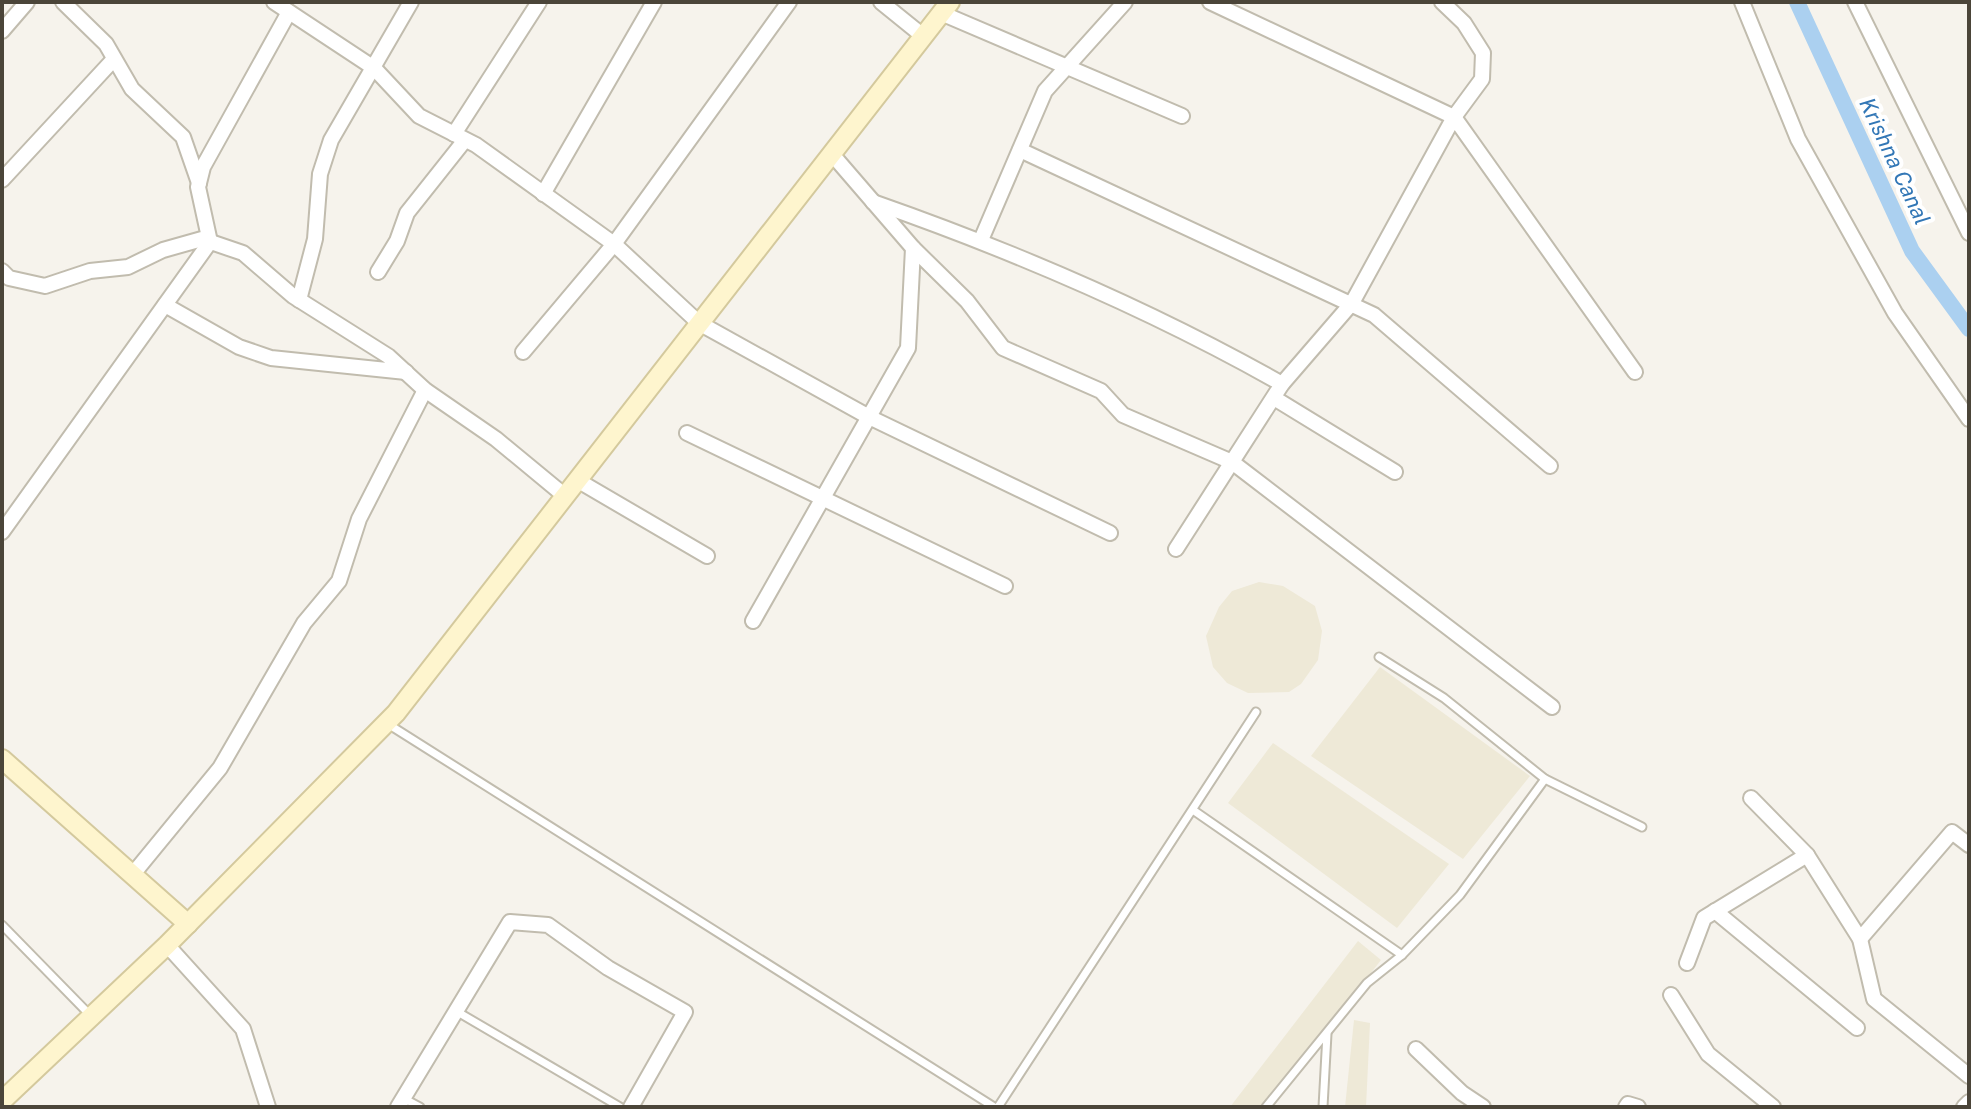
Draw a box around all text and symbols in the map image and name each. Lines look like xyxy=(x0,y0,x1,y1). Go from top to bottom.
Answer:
water label: Krishna Canal xyxy=(1854,93,1936,229)

